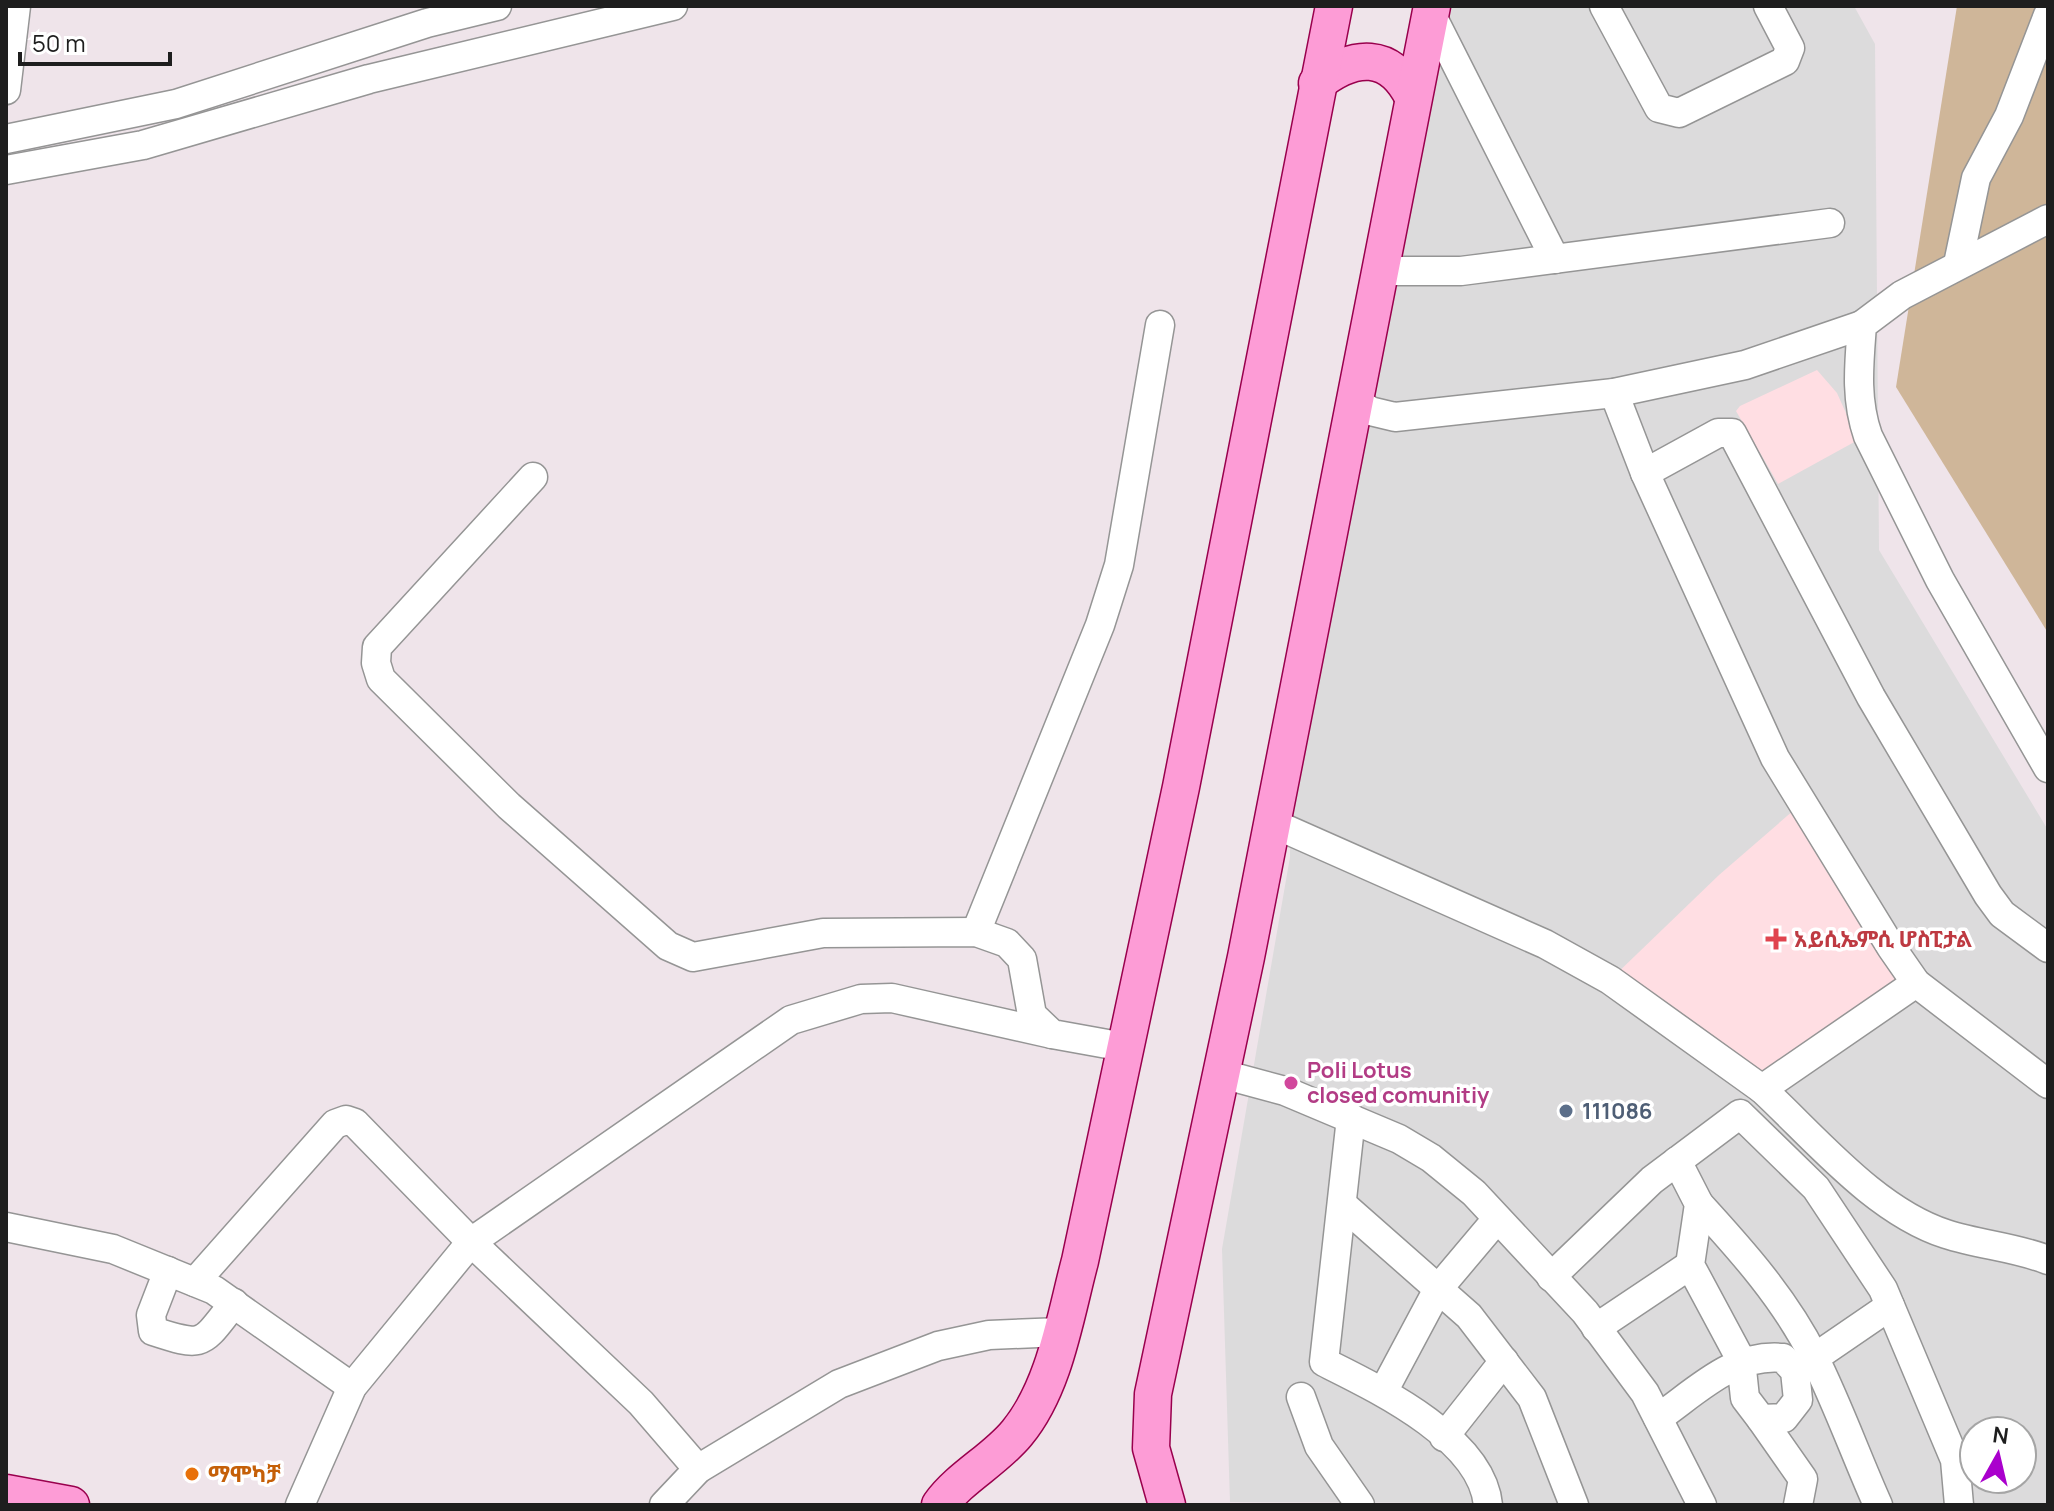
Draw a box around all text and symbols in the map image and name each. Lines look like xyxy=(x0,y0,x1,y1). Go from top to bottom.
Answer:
scale bar xyxy=(20,16,170,66)
text: 50 m xyxy=(32,26,86,59)
place label: አይሲኤምሲ ሆስፒታል xyxy=(1794,924,1972,954)
marker: አይሲኤምሲ ሆስፒታል xyxy=(1765,928,1787,950)
place label: Poli Lotus closed comunitiy xyxy=(1307,1055,1490,1110)
marker: Poli Lotus closed comunitiy xyxy=(1282,1074,1300,1092)
place label: 111086 xyxy=(1582,1096,1653,1126)
marker: 111086 xyxy=(1557,1102,1575,1120)
north arrow xyxy=(1958,1415,2038,1495)
text: N xyxy=(1991,1419,2011,1451)
place label: ማሞካቻ xyxy=(208,1459,281,1489)
marker: ማሞካቻ xyxy=(183,1465,201,1483)

